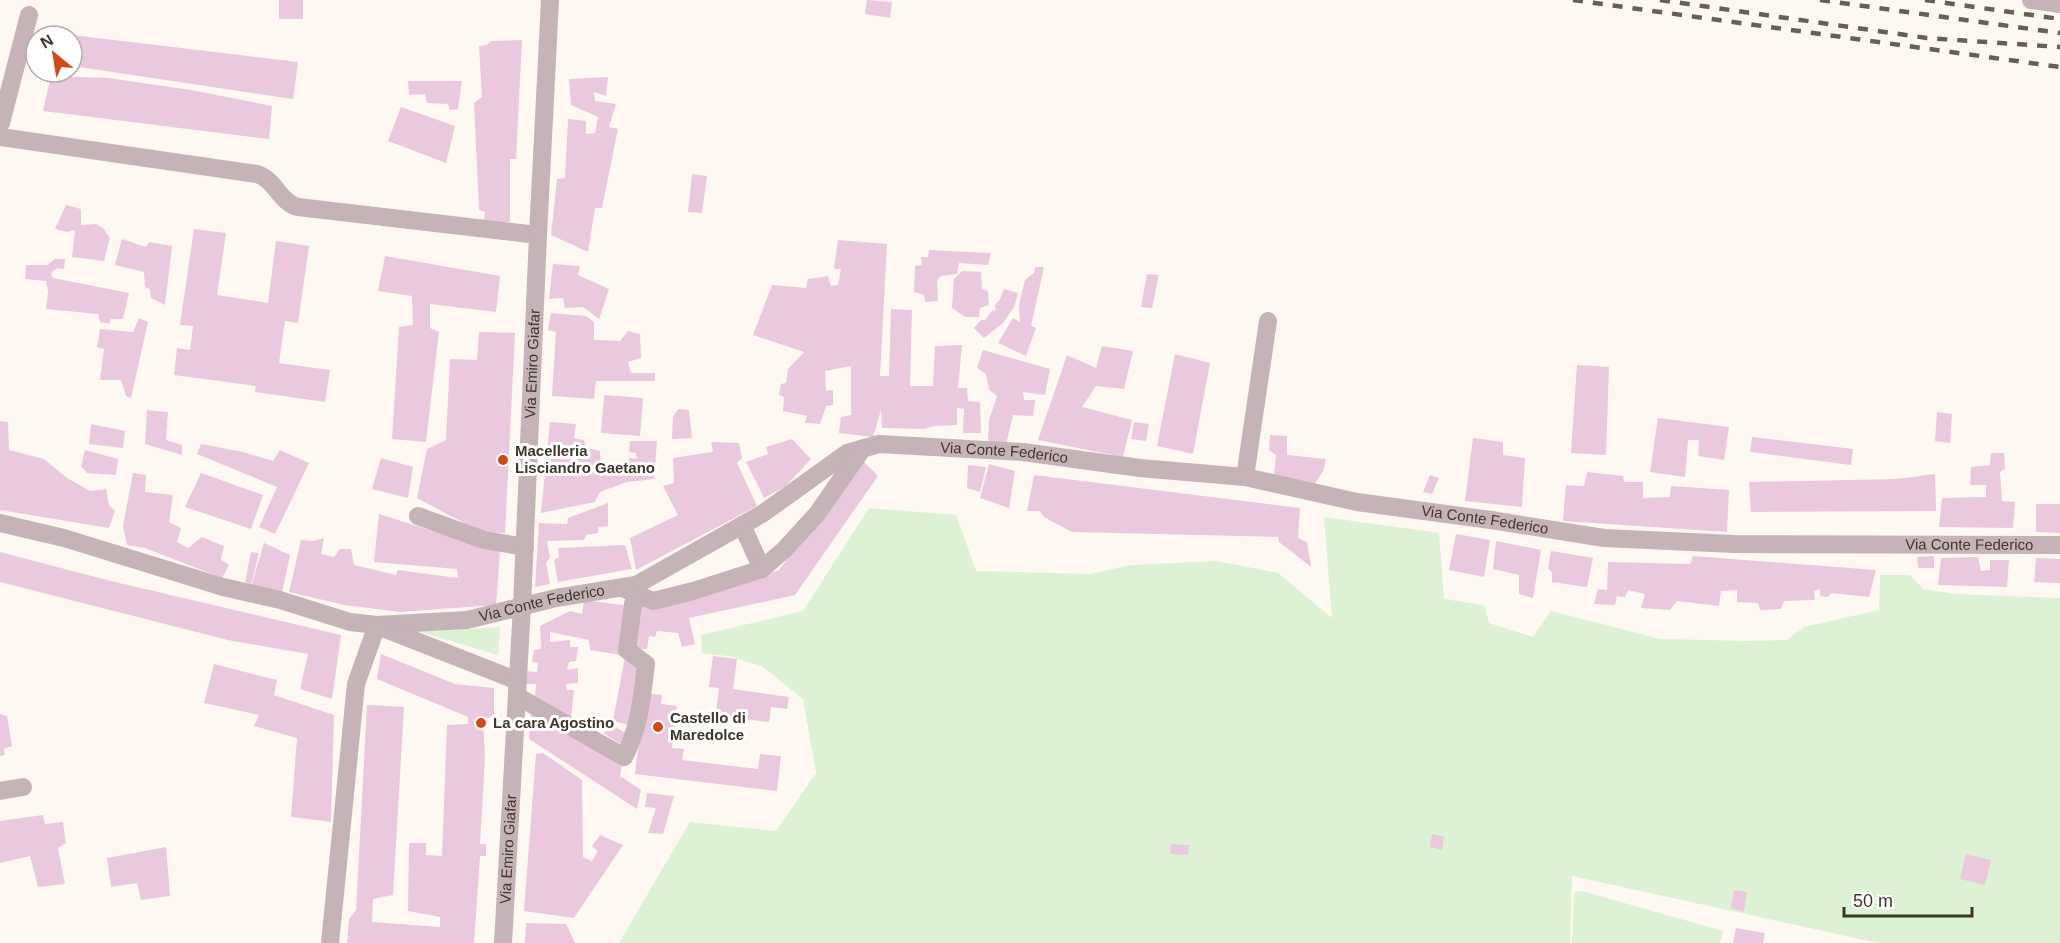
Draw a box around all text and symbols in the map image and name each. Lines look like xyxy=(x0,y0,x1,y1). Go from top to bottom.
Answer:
north arrow xyxy=(24,24,84,84)
text: N xyxy=(37,31,56,52)
street label: Via Emiro Giafar xyxy=(521,309,543,419)
street label: Via Conte Federico xyxy=(940,438,1069,466)
place label: Macelleria Lisciandro Gaetano xyxy=(515,442,655,476)
marker: Macelleria Lisciandro Gaetano xyxy=(496,453,510,467)
street label: Via Conte Federico xyxy=(1420,502,1550,537)
street label: Via Conte Federico xyxy=(1905,536,2033,553)
street label: Via Conte Federico xyxy=(477,581,606,625)
place label: Castello di Maredolce xyxy=(670,709,746,743)
place label: La cara Agostino xyxy=(493,714,614,731)
marker: La cara Agostino xyxy=(474,716,488,730)
marker: Castello di Maredolce xyxy=(651,720,665,734)
street label: Via Emiro Giafar xyxy=(496,794,519,904)
scale bar xyxy=(1844,880,1972,918)
text: 50 m xyxy=(1853,891,1893,911)

